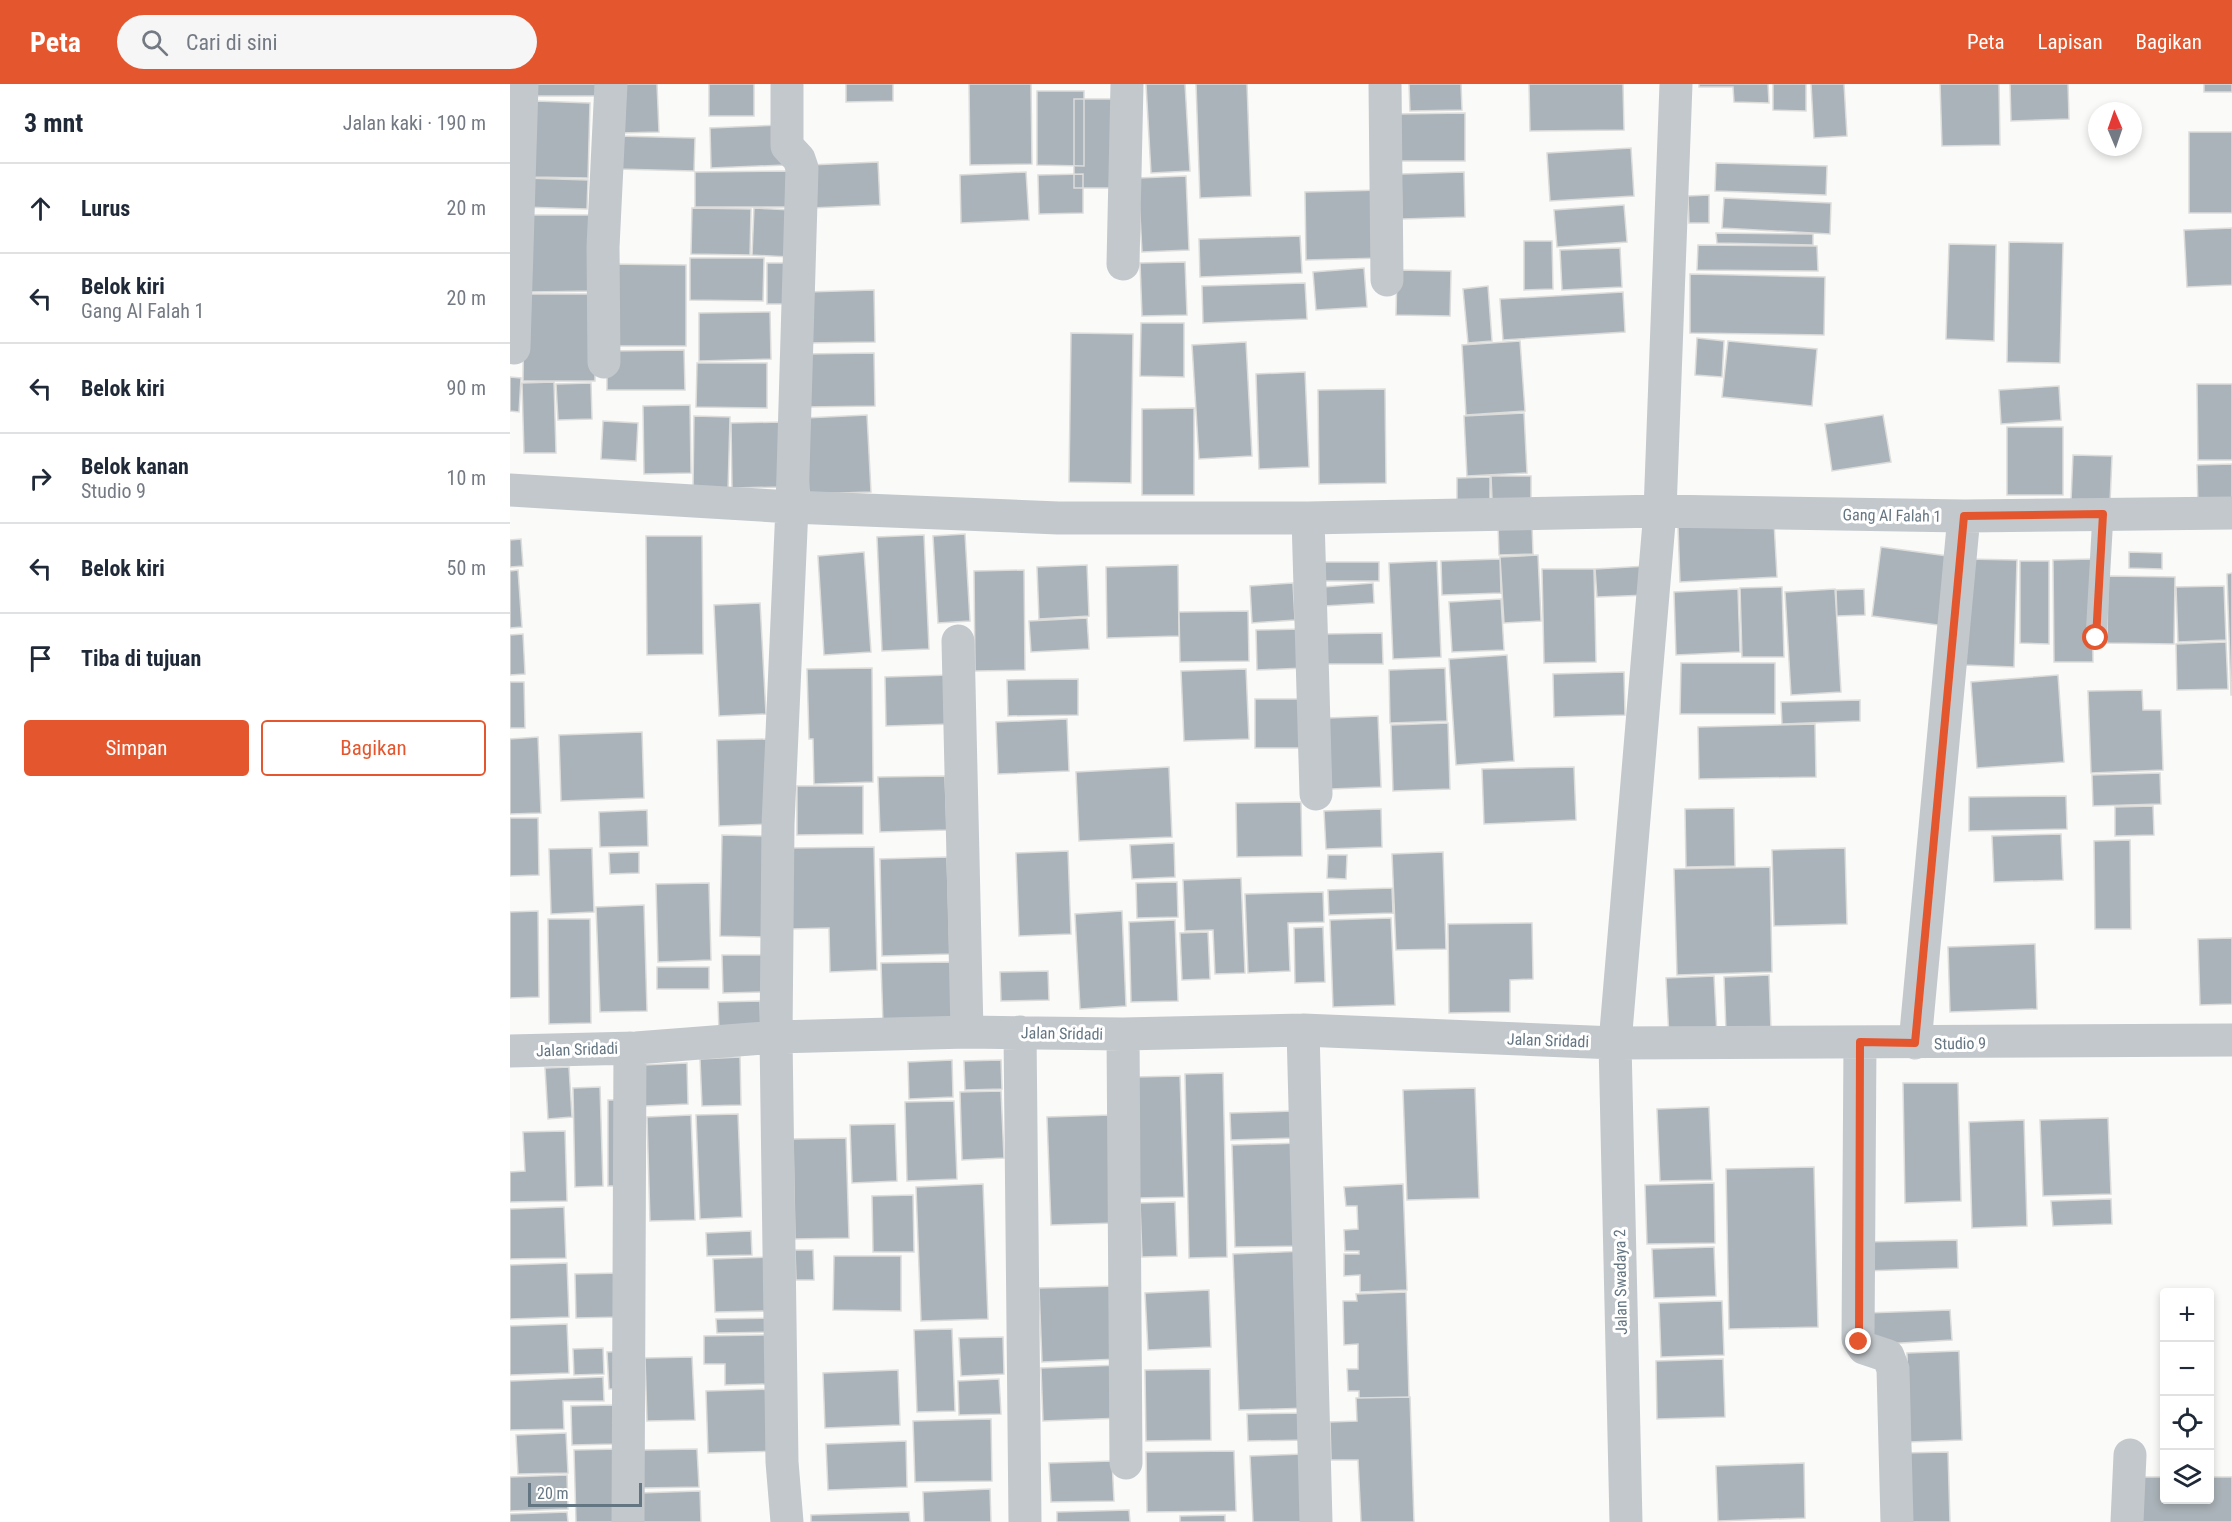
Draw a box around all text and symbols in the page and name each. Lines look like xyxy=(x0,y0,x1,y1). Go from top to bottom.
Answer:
search box xyxy=(117,15,537,69)
text: Peta xyxy=(30,26,81,59)
icon: search xyxy=(138,26,171,59)
text: Cari di sini xyxy=(186,30,278,55)
text: Peta xyxy=(1967,30,2005,54)
text: Lapisan xyxy=(2038,30,2103,54)
text: Bagikan xyxy=(2136,30,2202,54)
north arrow xyxy=(2088,102,2142,156)
text: 3 mnt xyxy=(24,108,83,138)
text: Jalan kaki · 190 m xyxy=(343,111,486,135)
icon: ahead xyxy=(24,192,57,225)
text: Lurus xyxy=(81,196,130,221)
text: 20 m xyxy=(447,196,486,220)
text: Belok kiri xyxy=(81,274,165,299)
icon: left xyxy=(24,282,57,315)
text: 20 m xyxy=(447,286,486,310)
text: Gang Al Falah 1 xyxy=(81,299,204,323)
icon: left xyxy=(24,372,57,405)
text: Belok kiri xyxy=(81,376,165,401)
text: 90 m xyxy=(447,376,486,400)
text: Belok kanan xyxy=(81,454,189,479)
icon: right xyxy=(24,462,57,495)
text: 10 m xyxy=(447,466,486,490)
text: Studio 9 xyxy=(81,479,146,503)
street label: Gang Al Falah 1 xyxy=(1842,505,1942,526)
icon: left xyxy=(24,552,57,585)
text: Belok kiri xyxy=(81,556,165,581)
text: 50 m xyxy=(447,556,486,580)
route start xyxy=(2082,624,2108,650)
icon: arrive xyxy=(24,642,57,675)
text: Tiba di tujuan xyxy=(81,646,201,671)
button: Simpan xyxy=(24,720,249,776)
button: Bagikan xyxy=(261,720,486,776)
street label: Jalan Sridadi xyxy=(1021,1023,1103,1044)
street label: Jalan Sridadi xyxy=(1507,1030,1589,1051)
street label: Studio 9 xyxy=(1934,1034,1986,1053)
street label: Jalan Sridadi xyxy=(536,1039,618,1060)
street label: Jalan Swadaya 2 xyxy=(1610,1229,1631,1335)
map controls xyxy=(2160,1288,2214,1504)
button: + xyxy=(2160,1288,2214,1342)
route end xyxy=(1845,1328,1871,1354)
button: − xyxy=(2160,1342,2214,1396)
button: locate xyxy=(2160,1396,2214,1450)
button: layers xyxy=(2160,1450,2214,1504)
scale bar xyxy=(528,1480,642,1508)
text: 20 m xyxy=(537,1484,569,1503)

